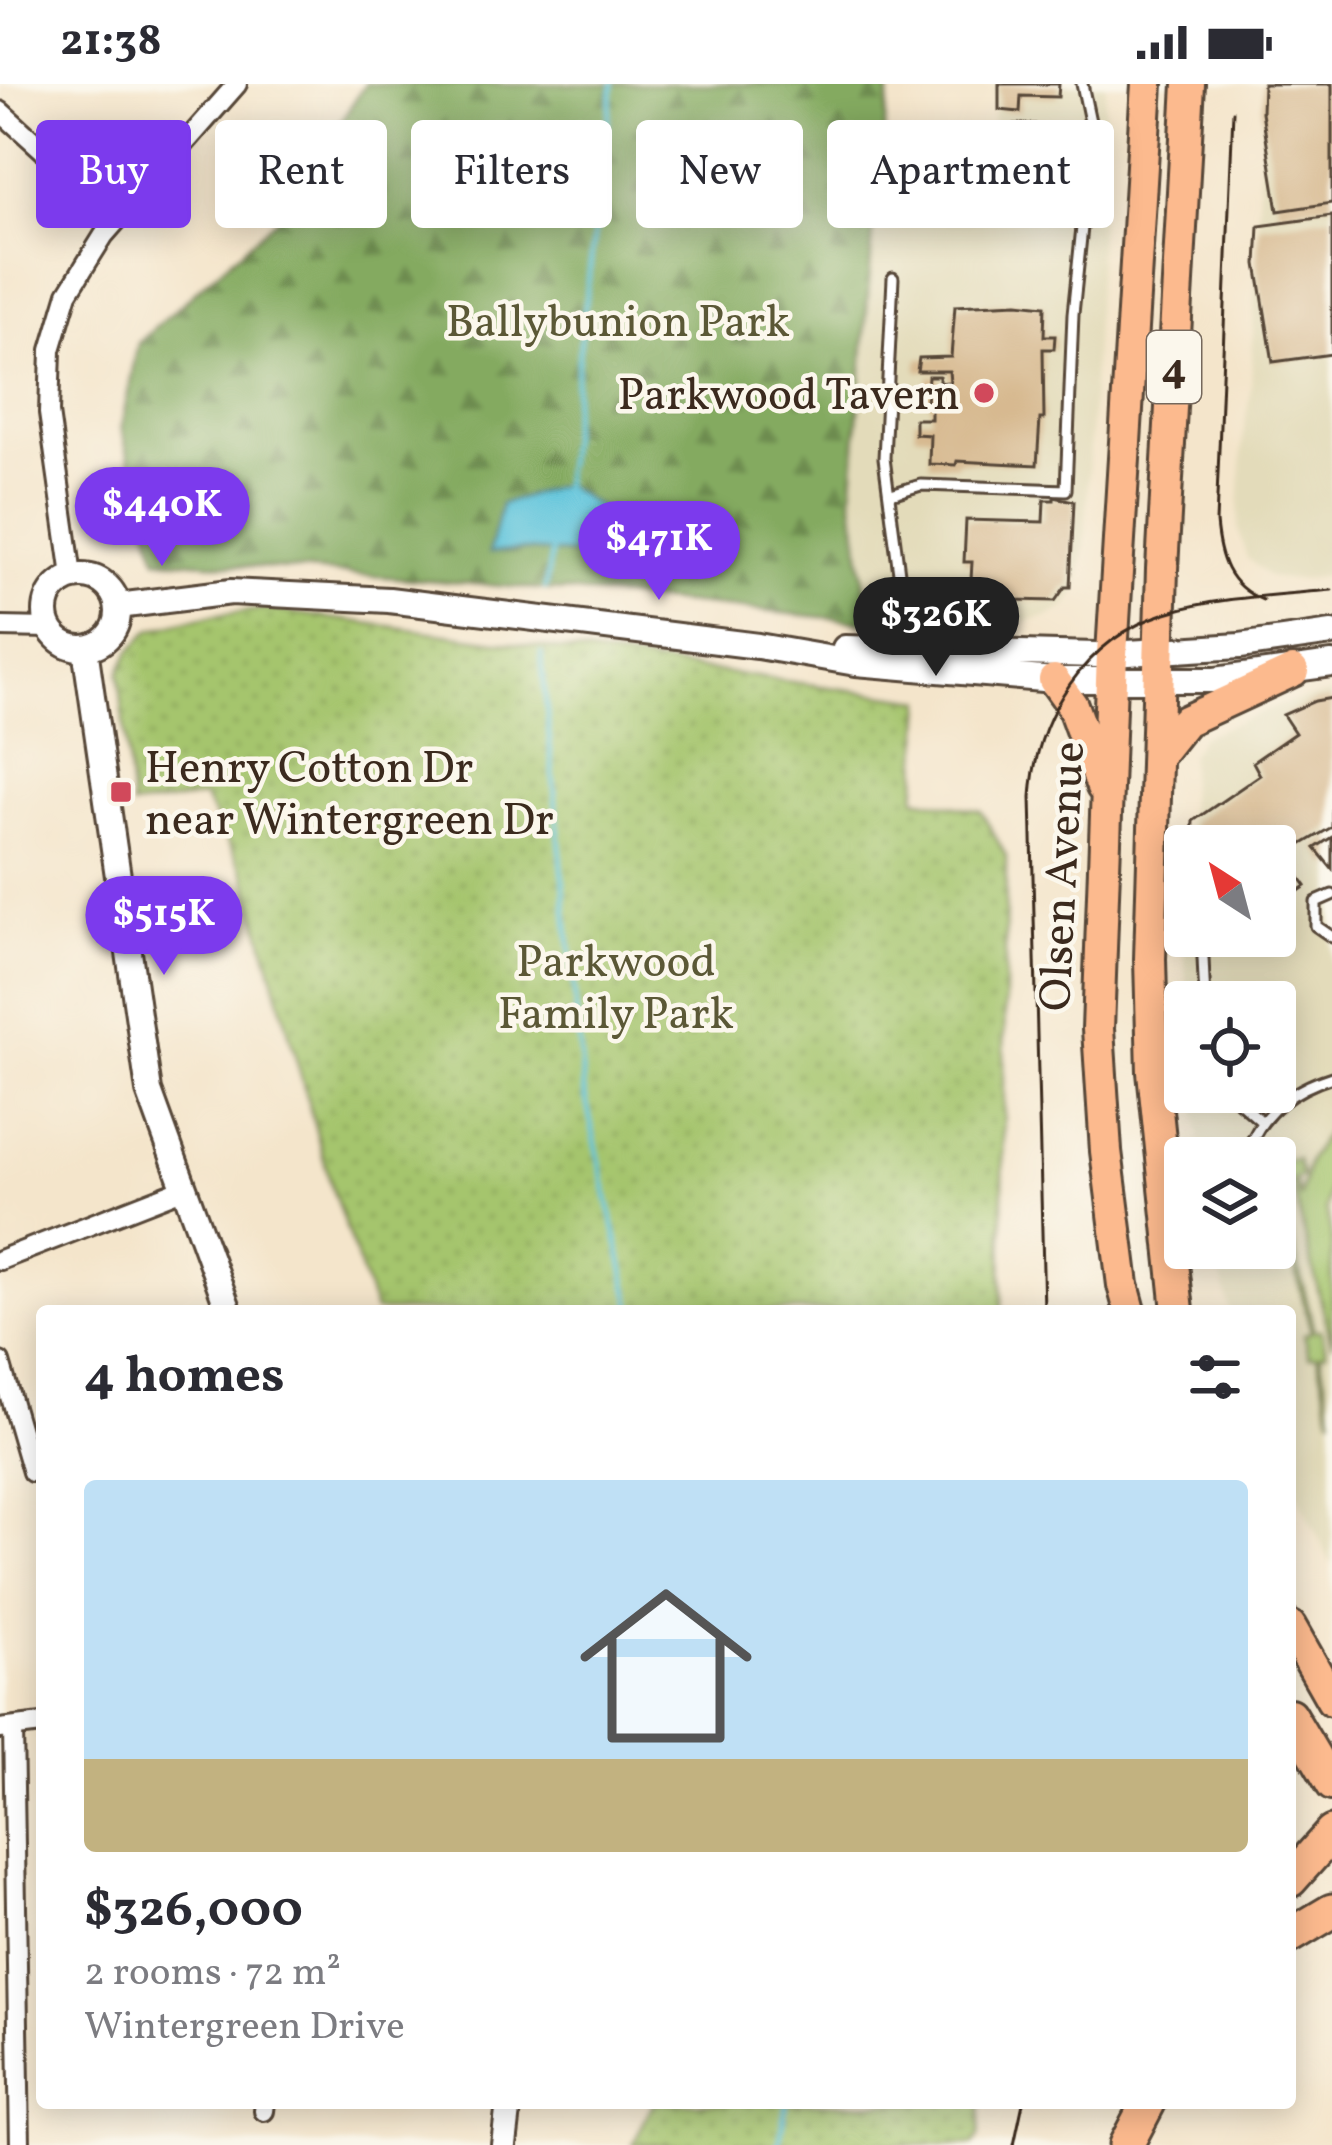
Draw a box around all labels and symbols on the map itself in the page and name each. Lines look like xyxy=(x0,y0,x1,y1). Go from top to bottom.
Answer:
park label: Ballybunion Park xyxy=(446,293,790,356)
road number: 4 xyxy=(1147,331,1201,403)
place label: Parkwood Tavern xyxy=(618,366,960,429)
marker: Parkwood Tavern xyxy=(971,380,997,406)
pin: $440K xyxy=(78,467,246,569)
pin: $471K xyxy=(575,501,743,603)
pin: $326K xyxy=(852,577,1020,679)
place label: Henry Cotton Dr near Wintergreen Dr xyxy=(145,739,554,854)
street label: Olsen Avenue xyxy=(1026,740,1103,1013)
marker: Henry Cotton Dr near Wintergreen Dr xyxy=(108,779,134,805)
north arrow xyxy=(1164,825,1296,957)
pin: $515K xyxy=(80,876,248,978)
park label: Parkwood Family Park xyxy=(498,933,734,1048)

